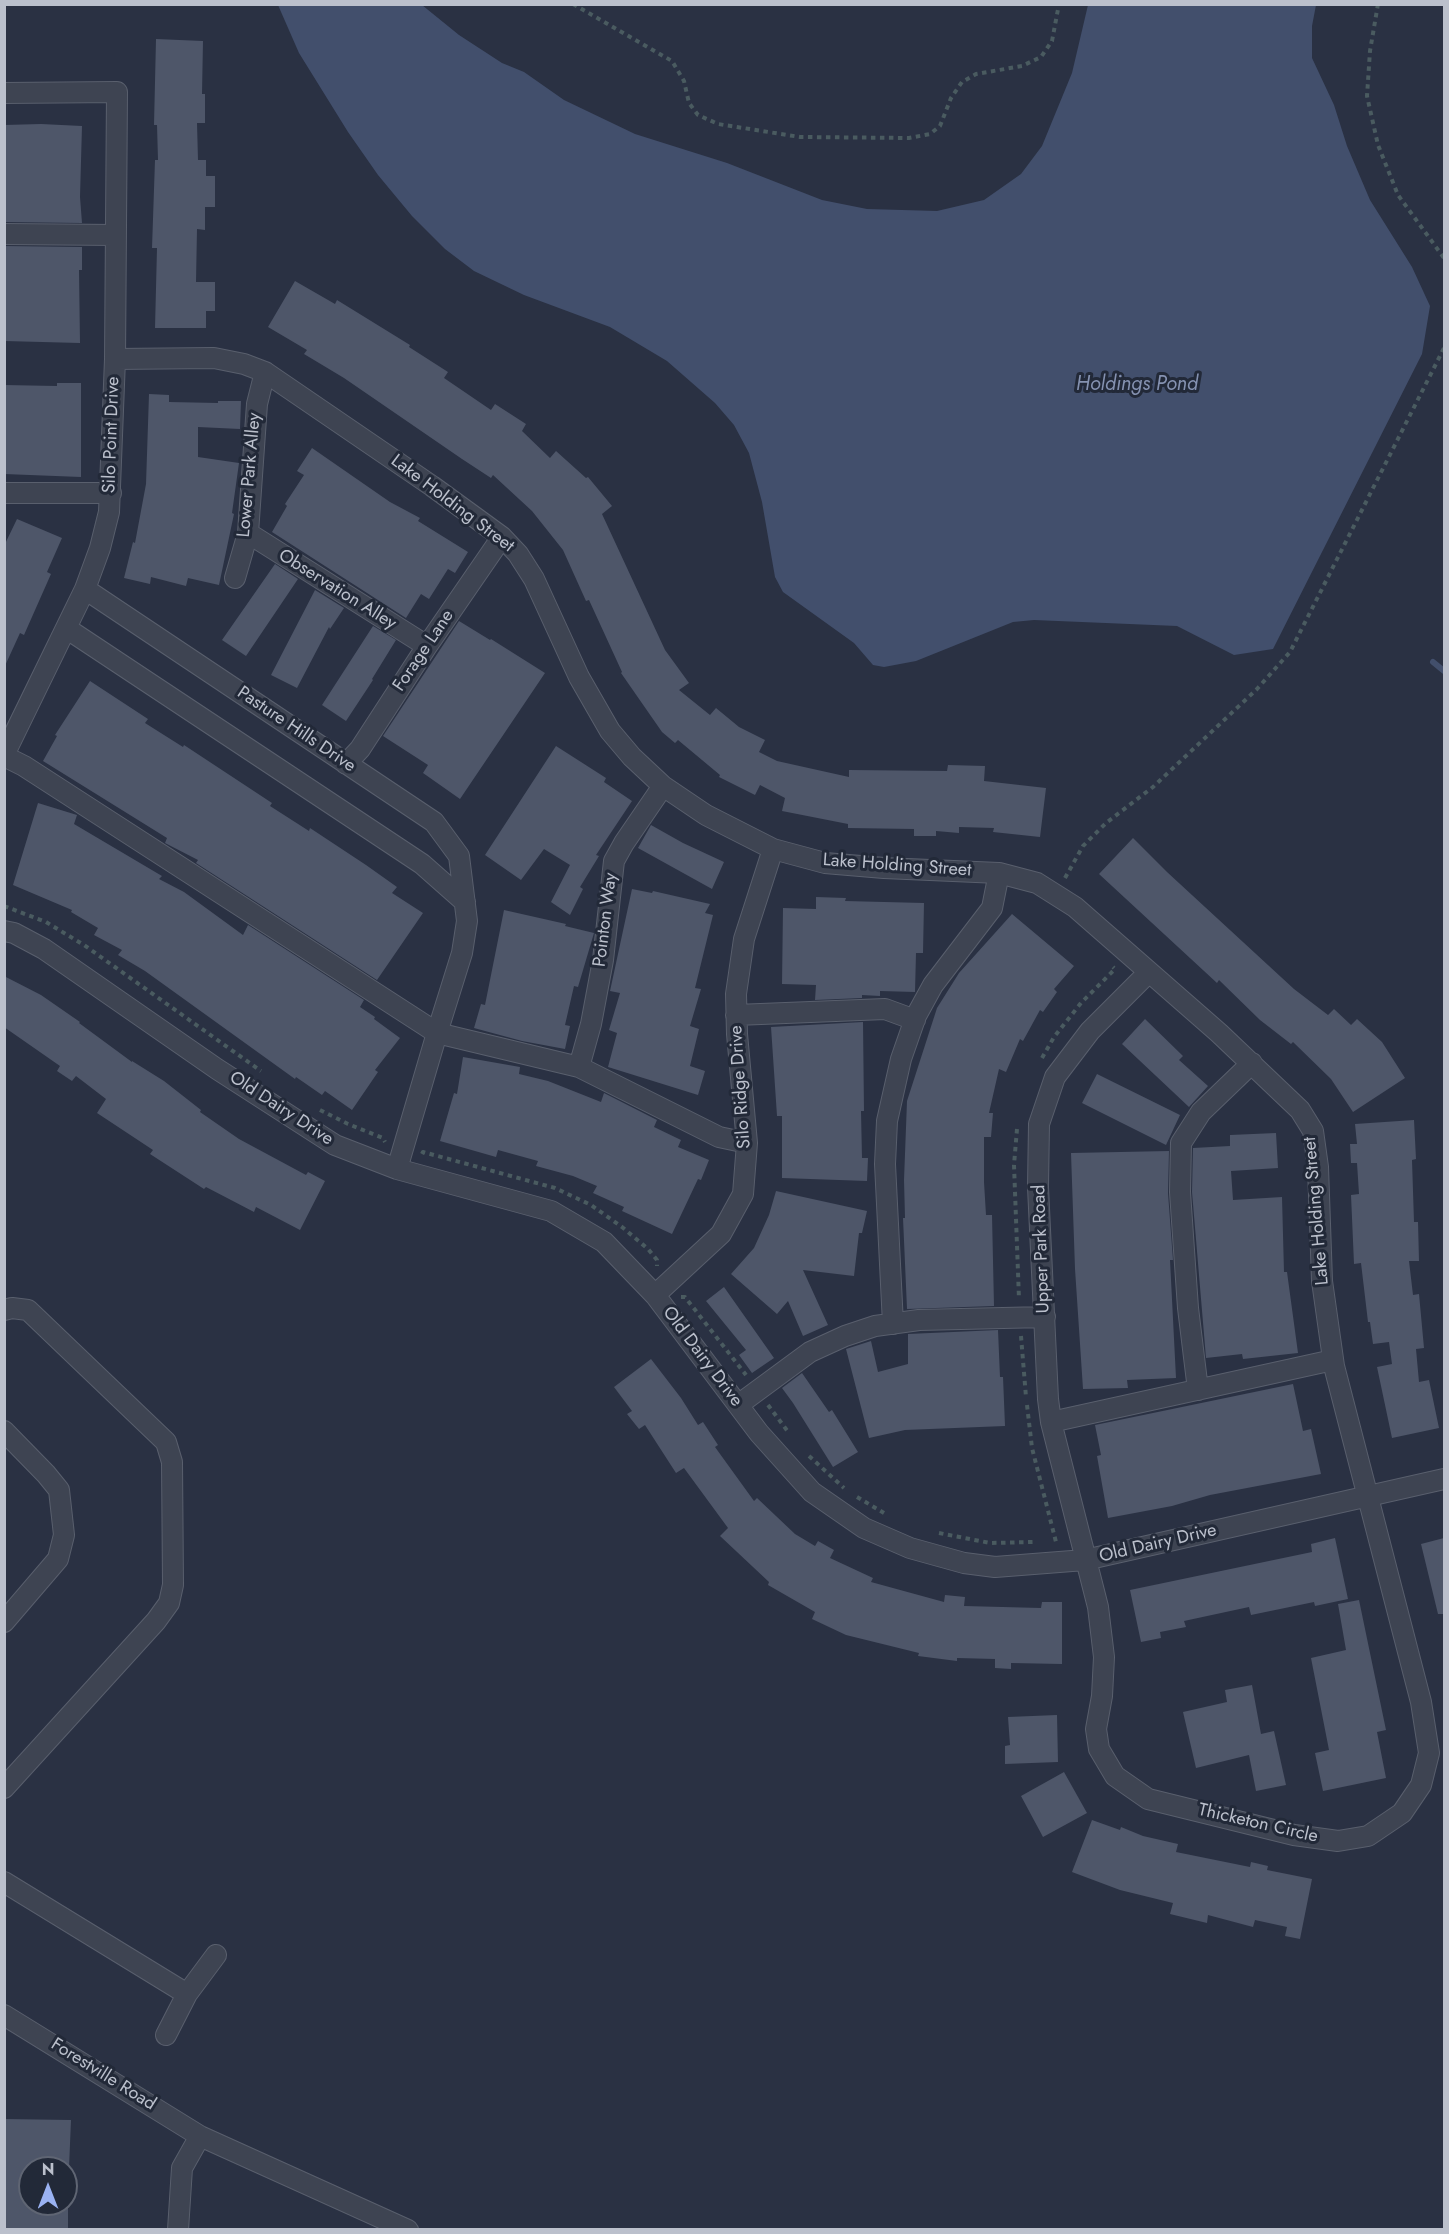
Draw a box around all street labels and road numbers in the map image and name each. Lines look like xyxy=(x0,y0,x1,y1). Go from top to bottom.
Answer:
street label: Silo Point Drive xyxy=(99,376,125,494)
street label: Lower Park Alley xyxy=(234,412,266,538)
street label: Lake Holding Street xyxy=(386,451,518,557)
street label: Observation Alley xyxy=(274,545,400,635)
street label: Forage Lane xyxy=(389,606,459,696)
street label: Pasture Hills Drive xyxy=(233,682,359,778)
street label: Lake Holding Street xyxy=(822,850,972,882)
street label: Pointon Way xyxy=(590,872,622,968)
street label: Silo Ridge Drive xyxy=(726,1024,756,1150)
street label: Old Dairy Drive xyxy=(225,1067,337,1151)
street label: Lake Holding Street xyxy=(1300,1136,1334,1286)
street label: Upper Park Road xyxy=(1029,1184,1055,1314)
street label: Old Dairy Drive xyxy=(657,1303,747,1411)
street label: Old Dairy Drive xyxy=(1097,1520,1219,1568)
street label: Thicketon Circle xyxy=(1196,1800,1320,1848)
street label: Forestville Road xyxy=(47,2034,159,2116)

